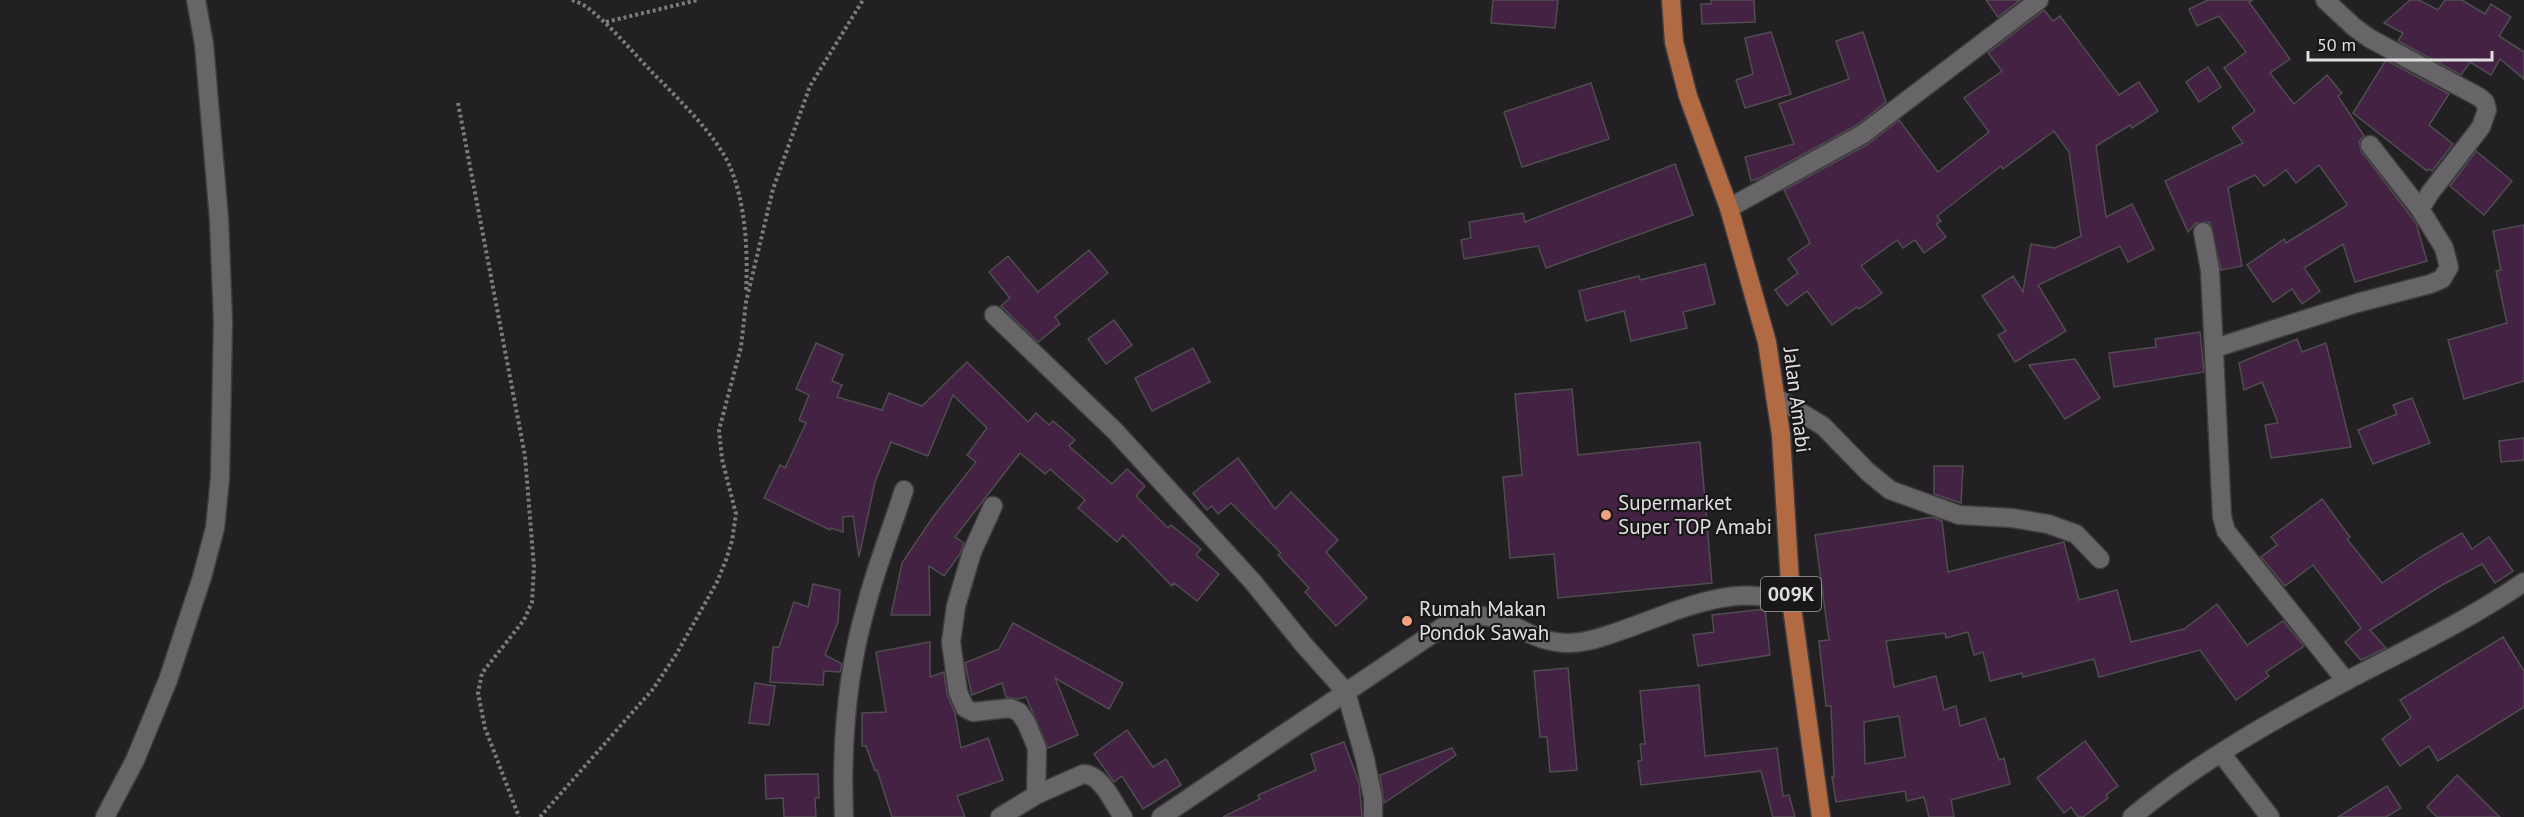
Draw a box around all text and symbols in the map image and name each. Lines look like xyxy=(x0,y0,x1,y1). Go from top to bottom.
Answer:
scale bar xyxy=(2308,24,2492,62)
text: 50 m xyxy=(2317,33,2356,56)
street label: Jalan Amabi xyxy=(1778,345,1817,454)
place label: Supermarket Super TOP Amabi xyxy=(1618,489,1772,540)
marker: Supermarket Super TOP Amabi xyxy=(1599,508,1613,522)
road number: 009K xyxy=(1761,577,1821,611)
place label: Rumah Makan Pondok Sawah xyxy=(1419,595,1549,646)
marker: Rumah Makan Pondok Sawah xyxy=(1400,614,1414,628)

